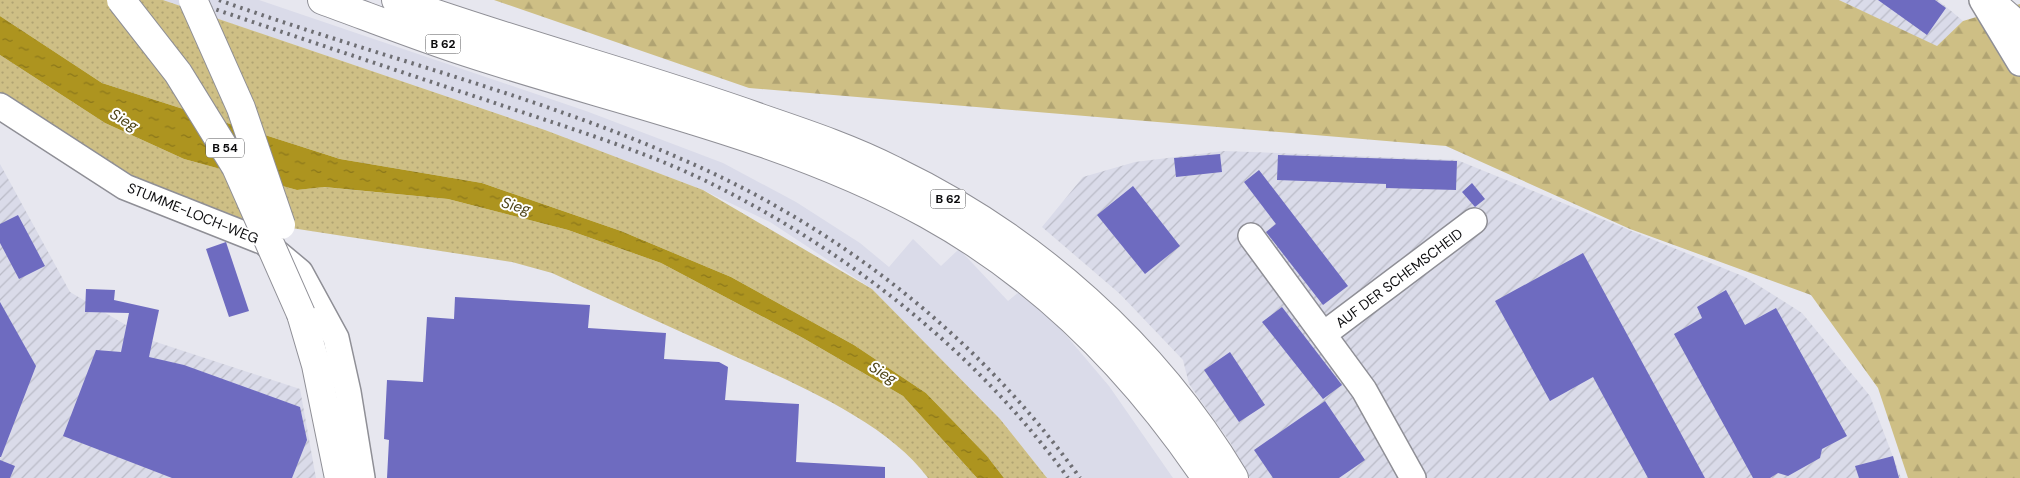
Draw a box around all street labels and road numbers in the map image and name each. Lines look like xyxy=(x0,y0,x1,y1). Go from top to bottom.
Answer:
road number: B 62 xyxy=(426,34,460,54)
road number: B 54 xyxy=(206,138,244,158)
street label: STUMME-LOCH-WEG xyxy=(125,178,261,248)
road number: B 62 xyxy=(930,190,966,208)
street label: AUF DER SCHEMSCHEID xyxy=(1332,224,1466,332)

